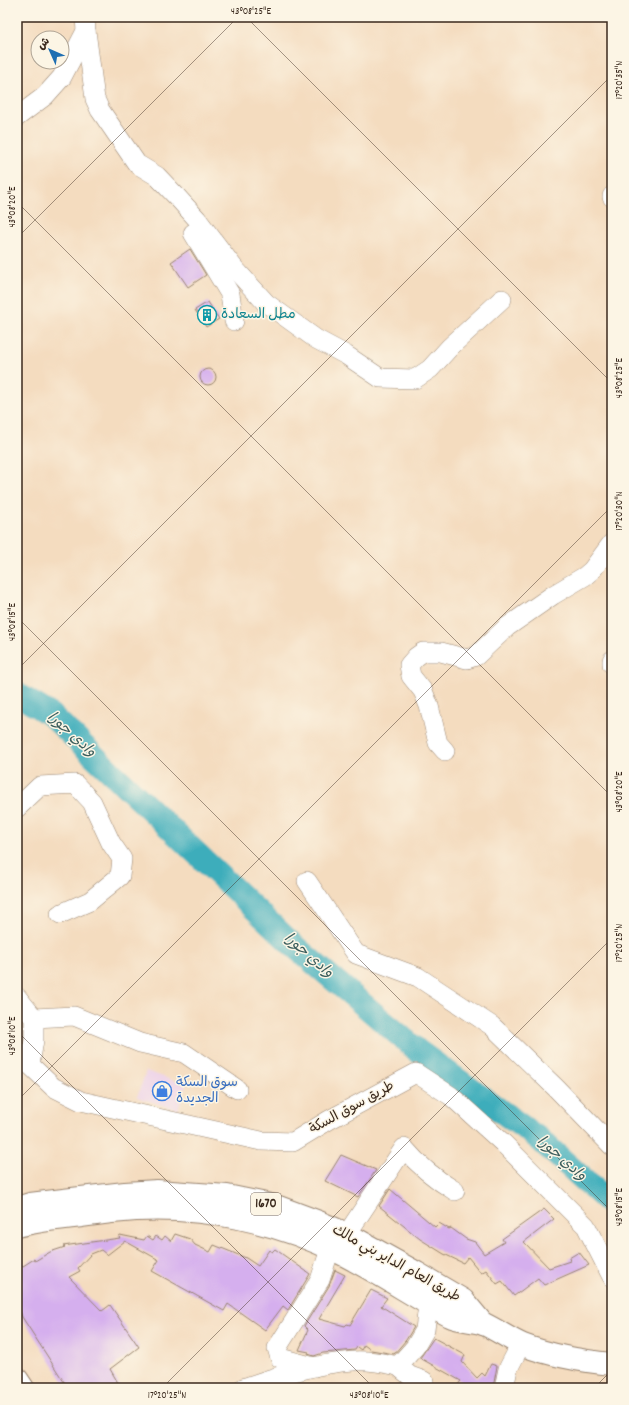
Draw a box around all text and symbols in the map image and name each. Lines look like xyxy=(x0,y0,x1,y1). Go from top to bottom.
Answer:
text: 43°08'25"E xyxy=(231,5,272,19)
north arrow xyxy=(30,30,70,70)
text: ش xyxy=(34,34,54,54)
text: 17°20'35"N xyxy=(613,61,627,99)
text: 43°08'20"E xyxy=(6,186,20,228)
building icon: مطل السعادة xyxy=(196,304,218,326)
place label: مطل السعادة xyxy=(221,305,296,325)
text: 43°08'25"E xyxy=(613,357,627,398)
text: 17°20'30"N xyxy=(613,491,627,531)
text: 43°08'15"E xyxy=(6,602,20,641)
water label: وادي جورا xyxy=(42,707,100,763)
text: 43°08'20"E xyxy=(613,771,627,813)
text: 17°20'25"N xyxy=(613,924,627,962)
water label: وادي جورا xyxy=(278,928,338,984)
text: 43°08'10"E xyxy=(6,1016,20,1055)
place label: سوق السكة الجديدة xyxy=(176,1073,238,1109)
street label: طريق سوق السكة xyxy=(306,1076,398,1140)
shop icon: سوق السكة الجديدة xyxy=(151,1080,173,1102)
water label: وادي جورا xyxy=(531,1131,591,1187)
text: 43°08'15"E xyxy=(613,1187,627,1226)
road number: 1670 xyxy=(251,1193,281,1215)
street label: طريق العام الداير بني مالك xyxy=(328,1220,464,1309)
text: 17°20'25"N xyxy=(148,1389,186,1403)
text: 43°08'10"E xyxy=(350,1389,389,1403)

